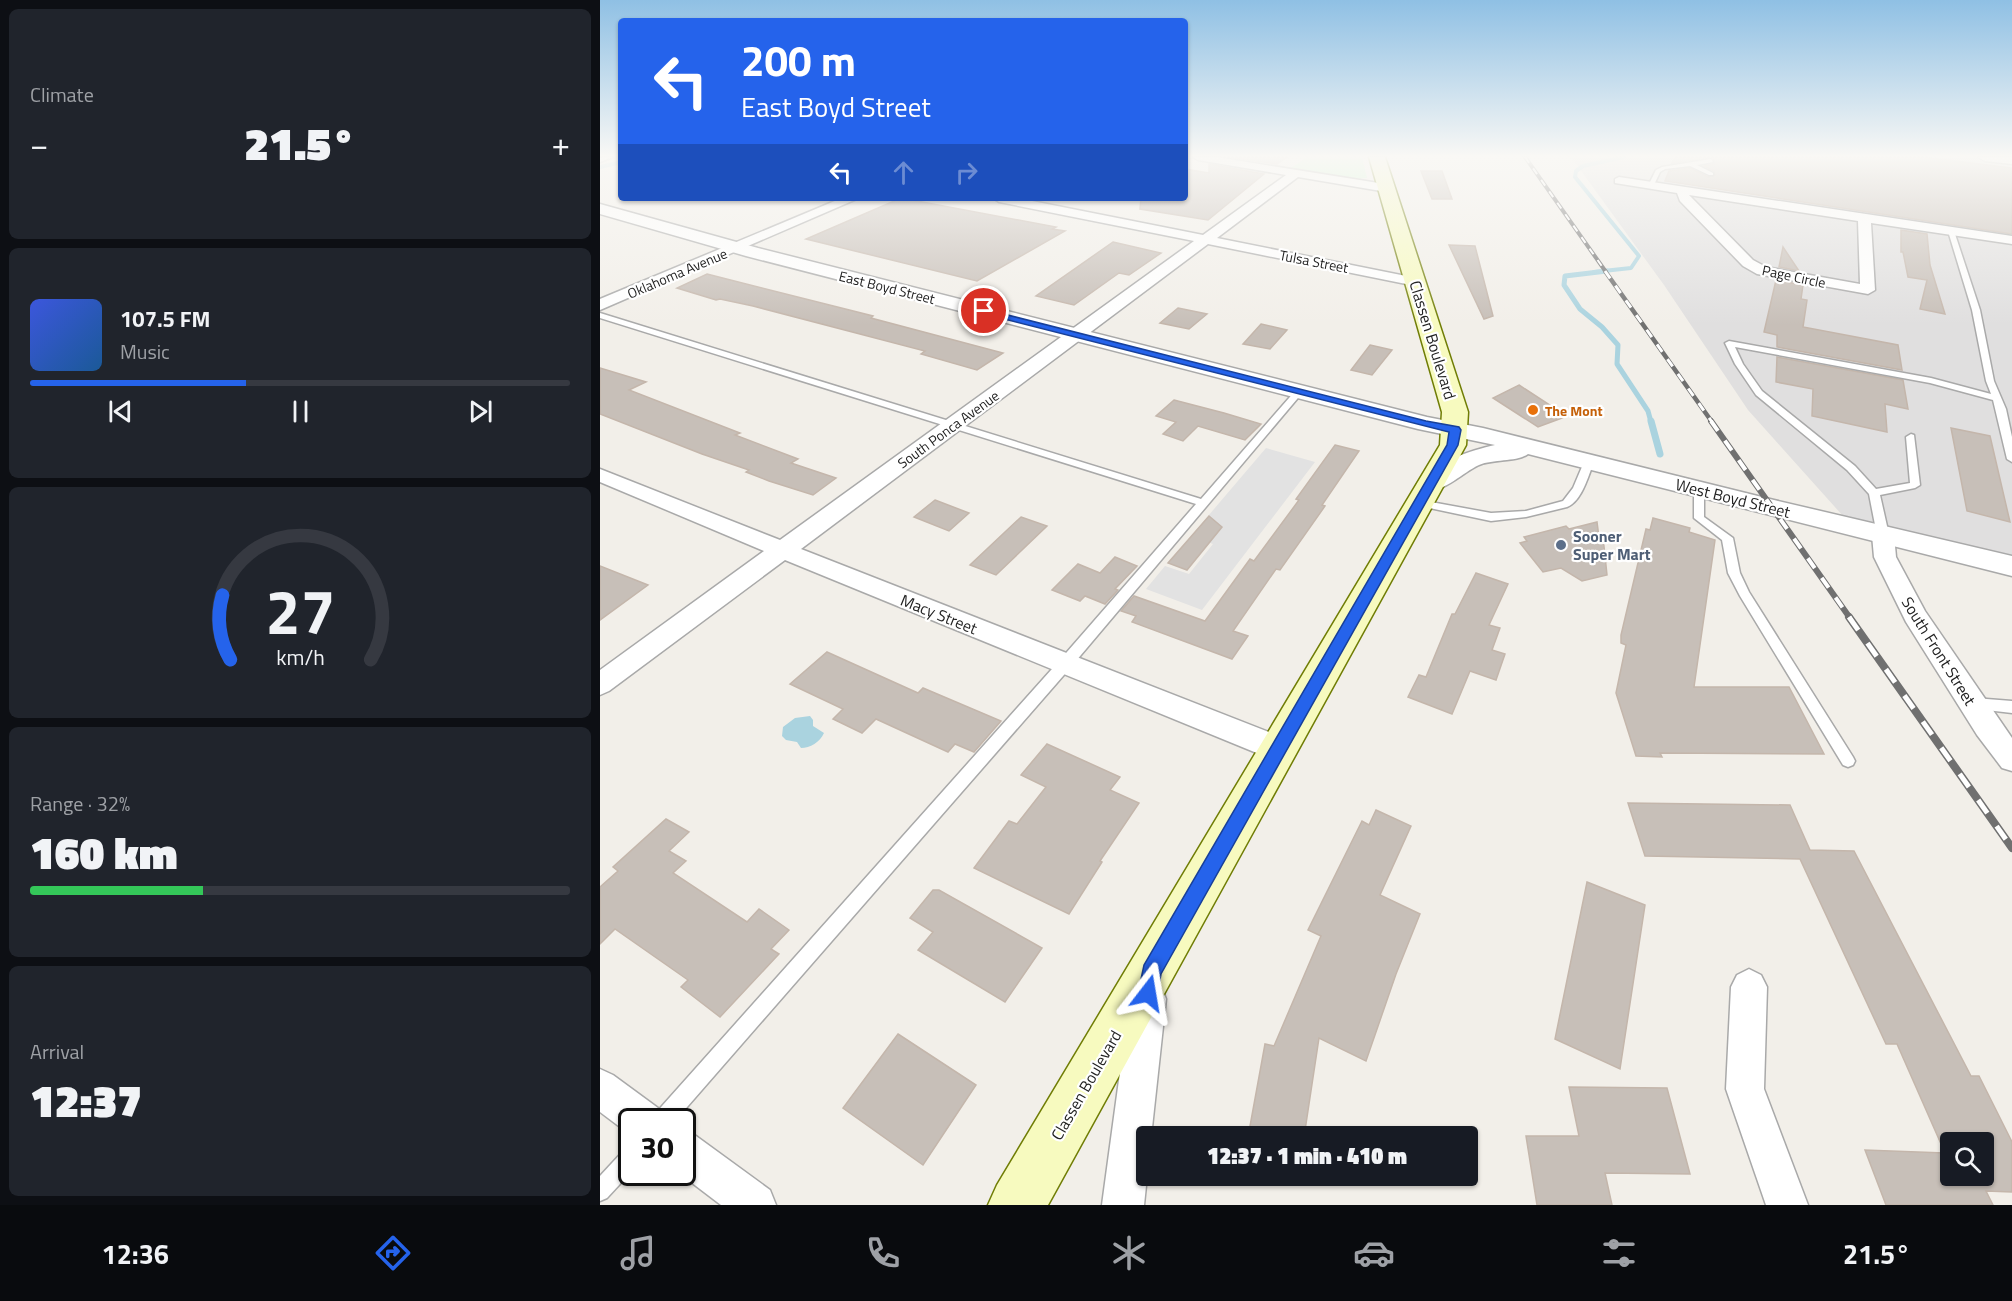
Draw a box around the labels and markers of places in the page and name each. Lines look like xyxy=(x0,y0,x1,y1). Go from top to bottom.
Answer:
pin xyxy=(958,285,1009,336)
place label: The Mont xyxy=(1545,400,1603,421)
marker: The Mont xyxy=(1526,403,1540,417)
place label: Sooner Super Mart xyxy=(1573,524,1651,566)
marker: Sooner Super Mart xyxy=(1554,538,1568,552)

